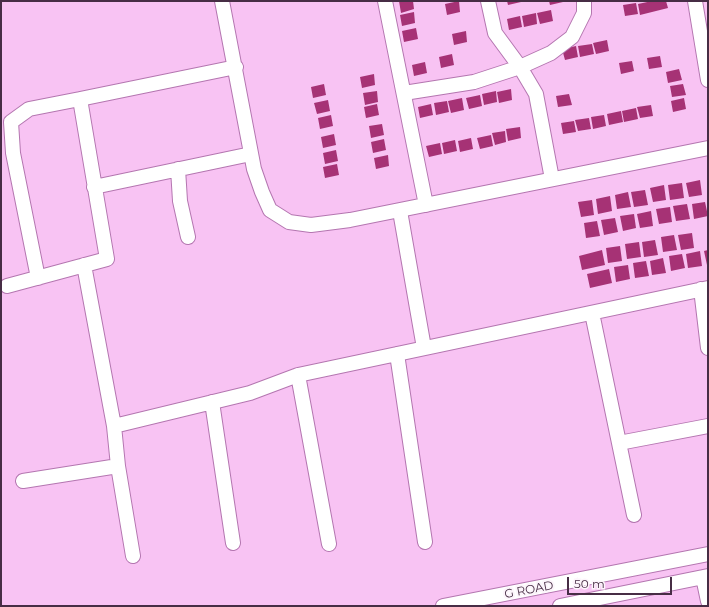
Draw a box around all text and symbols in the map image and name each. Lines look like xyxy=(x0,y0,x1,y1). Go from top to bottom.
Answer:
scale bar xyxy=(569,569,674,595)
text: 50 m xyxy=(574,576,605,591)
street label: G ROAD xyxy=(503,578,555,602)

